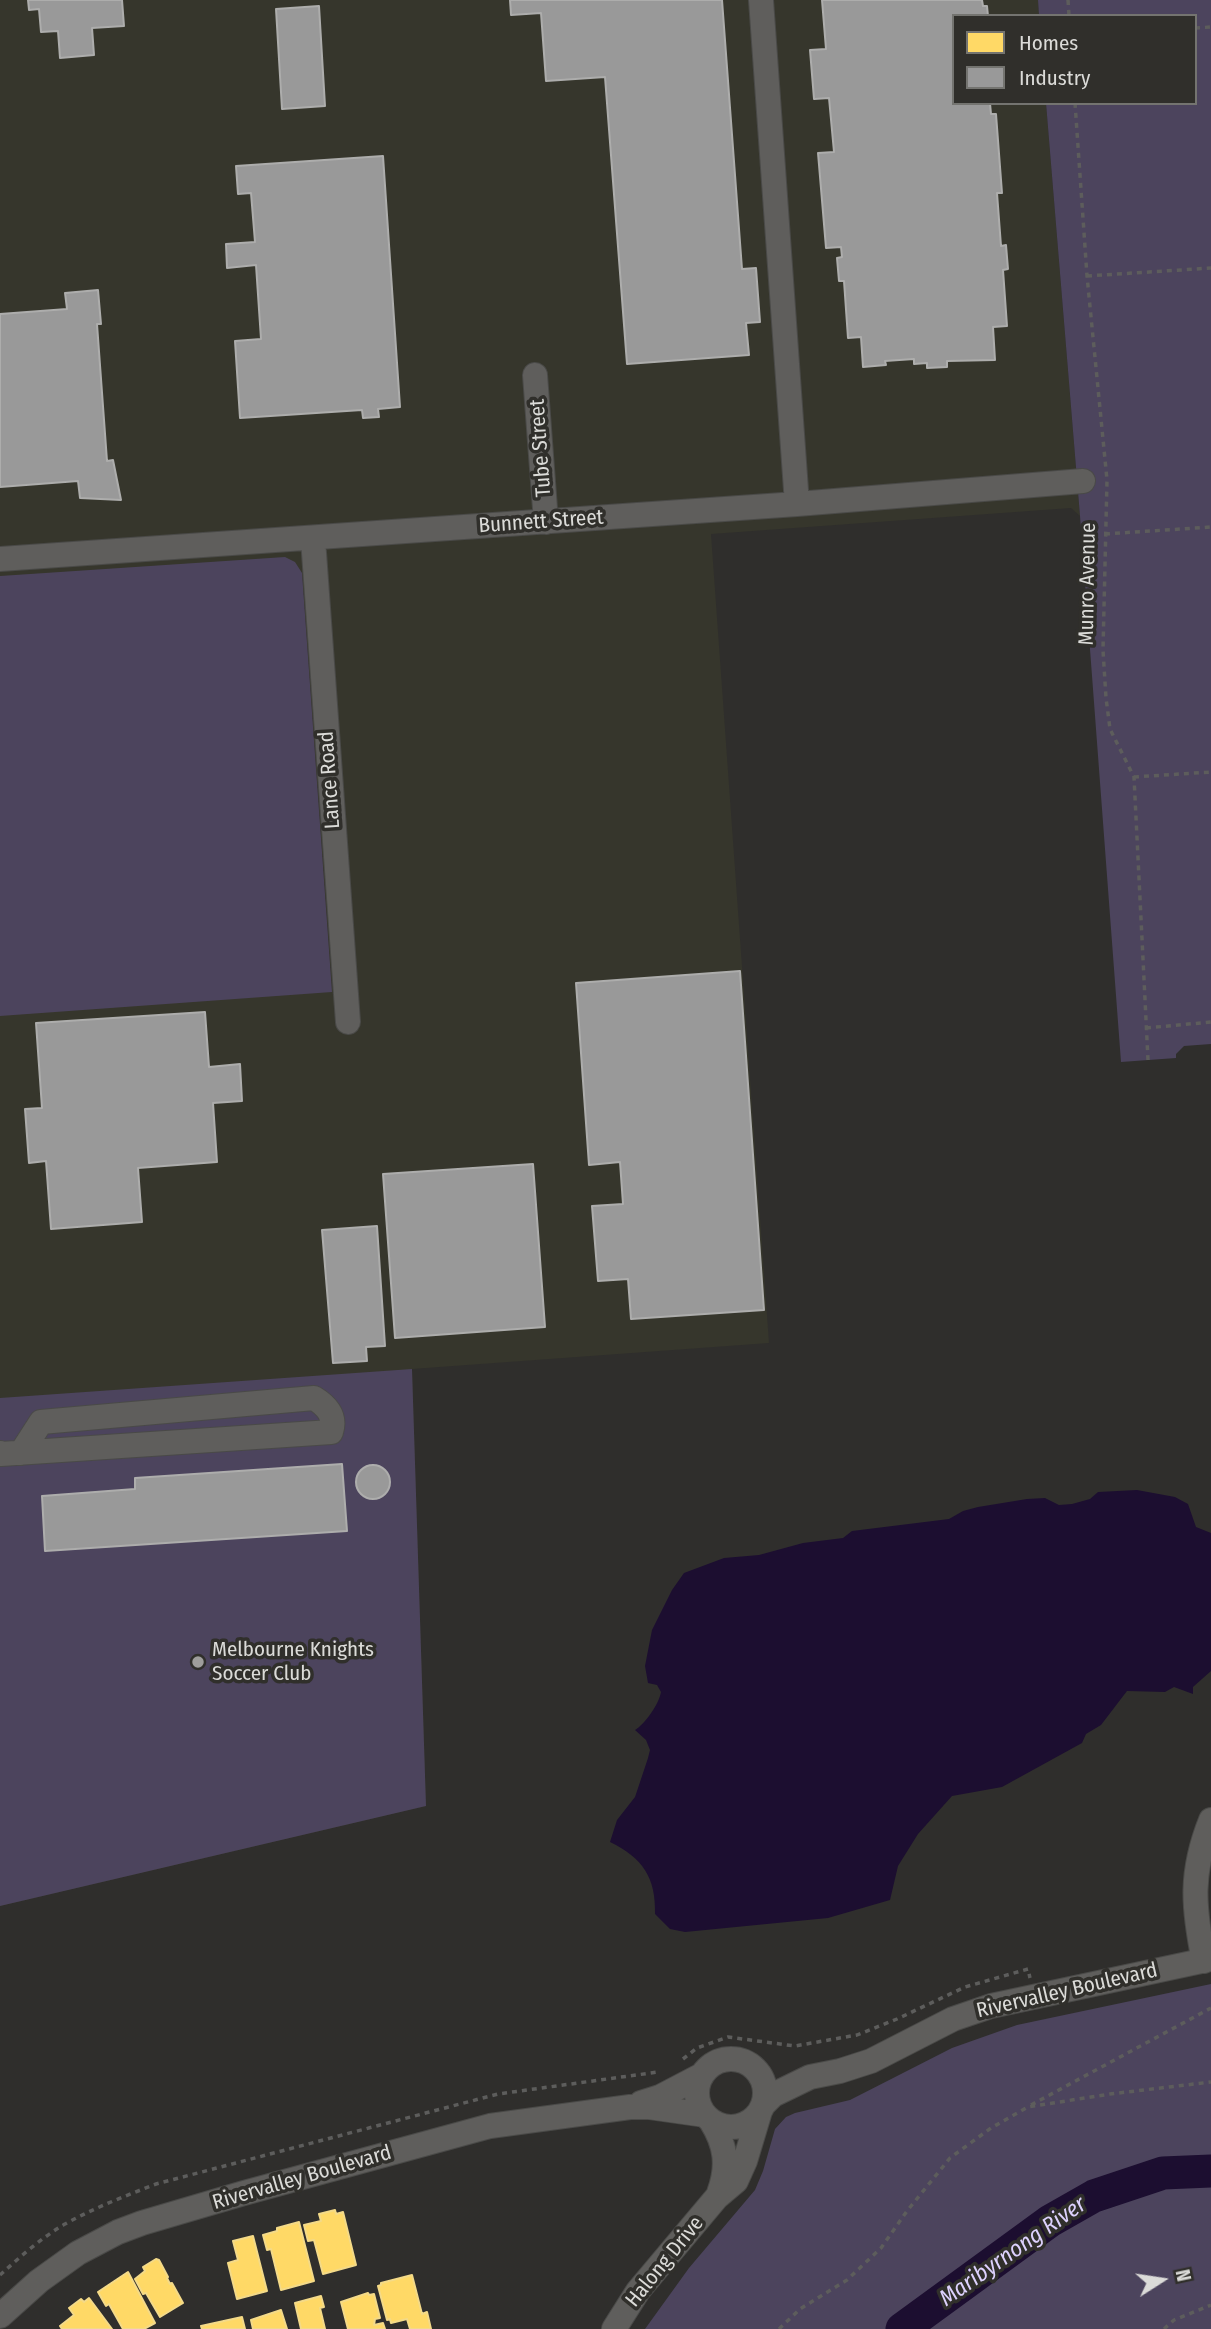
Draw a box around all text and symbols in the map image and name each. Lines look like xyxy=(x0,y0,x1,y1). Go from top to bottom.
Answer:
legend xyxy=(952,14,1197,105)
text: Homes xyxy=(1019,30,1078,56)
text: Industry xyxy=(1019,65,1090,91)
street label: Tube Street xyxy=(525,398,557,498)
street label: Bunnett Street xyxy=(478,505,604,539)
street label: Munro Avenue xyxy=(1074,522,1102,646)
street label: Lance Road xyxy=(314,730,346,830)
place label: Melbourne Knights Soccer Club xyxy=(212,1637,374,1687)
marker: Melbourne Knights Soccer Club xyxy=(190,1654,206,1670)
street label: Rivervalley Boulevard xyxy=(974,1958,1160,2024)
street label: Rivervalley Boulevard xyxy=(210,2140,394,2216)
water label: Maribyrnong River xyxy=(934,2191,1092,2313)
street label: Halong Drive xyxy=(621,2211,709,2313)
north arrow xyxy=(1127,2245,1197,2315)
text: N xyxy=(1171,2268,1195,2283)

